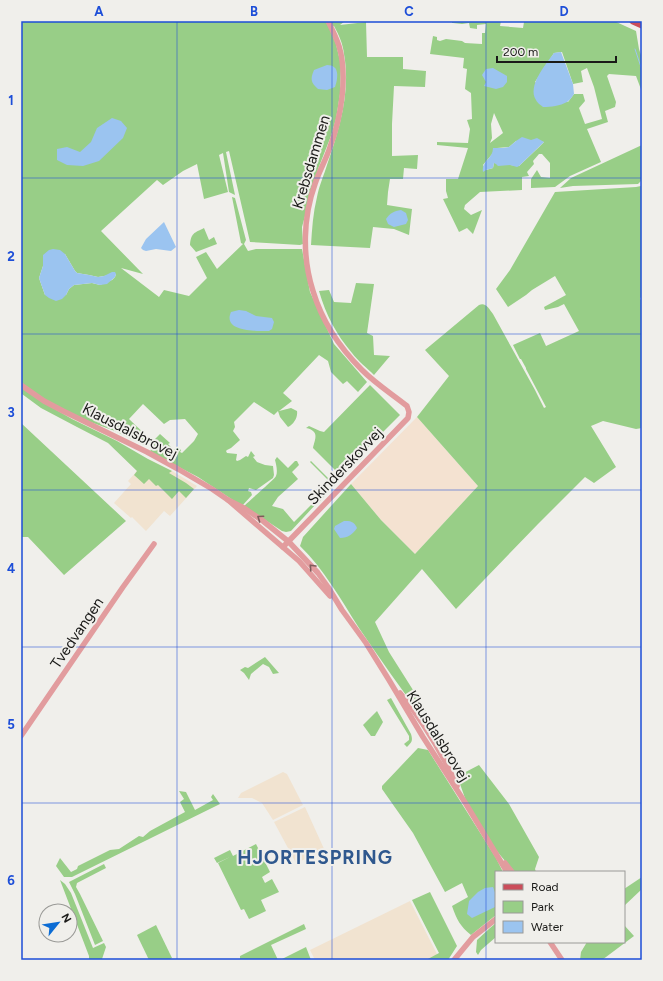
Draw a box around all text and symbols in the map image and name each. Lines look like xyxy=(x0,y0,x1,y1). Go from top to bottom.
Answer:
text: A xyxy=(94,4,104,19)
text: B xyxy=(250,4,258,19)
text: C xyxy=(404,4,414,19)
text: D xyxy=(559,4,569,19)
scale bar xyxy=(497,38,616,64)
text: 200 m xyxy=(503,45,538,59)
text: 1 xyxy=(8,93,14,108)
street label: Krebsdammen xyxy=(288,113,334,211)
text: 2 xyxy=(7,249,15,264)
street label: Klausdalsbrovej xyxy=(79,399,181,463)
text: 3 xyxy=(7,405,15,420)
street label: Skinderskovvej xyxy=(304,424,386,508)
one-way arrow xyxy=(257,516,264,523)
text: 4 xyxy=(7,561,15,576)
one-way arrow xyxy=(310,564,317,571)
street label: Tvedvangen xyxy=(47,594,107,672)
street label: Klausdalsbrovej xyxy=(403,687,473,785)
text: 5 xyxy=(7,717,15,732)
district label: HJORTESPRING xyxy=(237,846,393,869)
legend xyxy=(495,871,625,943)
text: 6 xyxy=(7,873,15,888)
text: Road xyxy=(531,880,559,894)
text: Park xyxy=(531,900,554,914)
north arrow xyxy=(38,903,78,943)
text: N xyxy=(58,911,74,925)
text: Water xyxy=(531,920,563,934)

